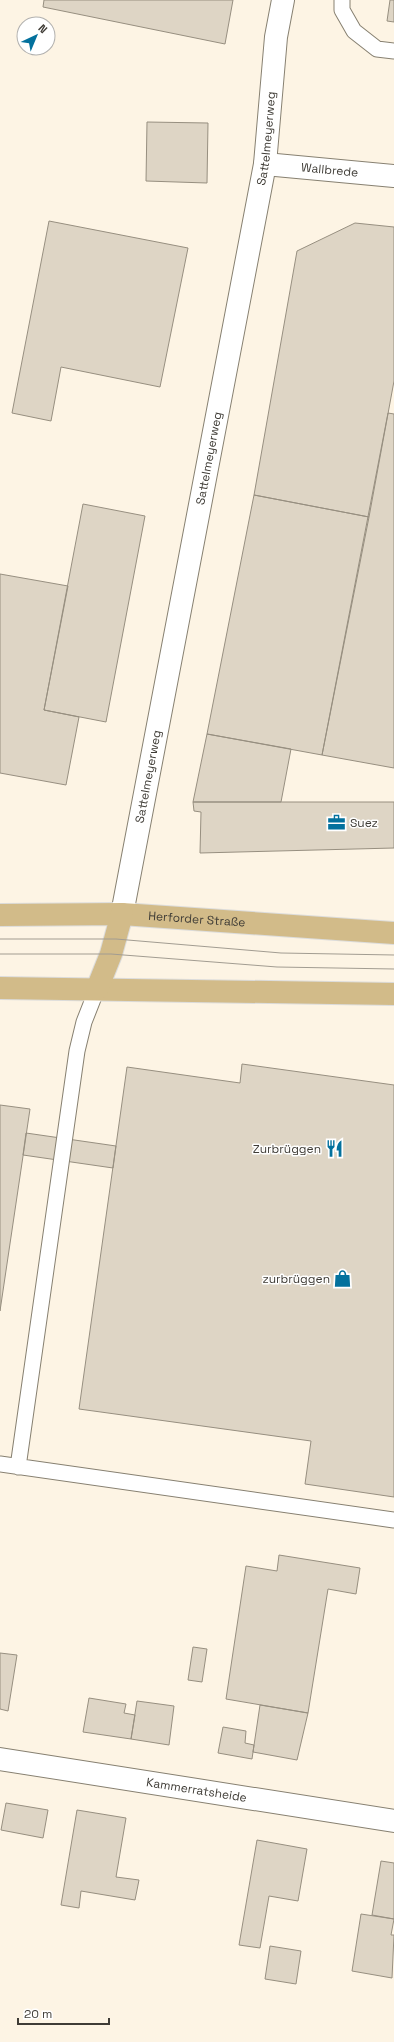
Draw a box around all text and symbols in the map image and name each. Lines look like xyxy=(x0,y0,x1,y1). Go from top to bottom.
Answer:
north arrow xyxy=(16,16,56,56)
text: N xyxy=(35,21,50,36)
street label: Sattelmeyerweg xyxy=(253,91,279,187)
street label: Wallbrede xyxy=(301,159,359,181)
street label: Sattelmeyerweg xyxy=(192,410,226,506)
street label: Sattelmeyerweg xyxy=(132,729,165,824)
office icon: Suez xyxy=(327,813,347,833)
place label: Suez xyxy=(350,815,378,831)
street label: Herforder Straße xyxy=(148,908,246,931)
restaurant icon: Zurbrüggen xyxy=(324,1139,344,1159)
place label: Zurbrüggen xyxy=(253,1141,321,1157)
shop icon: zurbrüggen xyxy=(333,1269,353,1289)
place label: zurbrüggen xyxy=(262,1271,330,1287)
street label: Kammerratsheide xyxy=(145,1774,248,1806)
scale bar xyxy=(18,2000,109,2026)
text: 20 m xyxy=(24,2006,52,2022)

